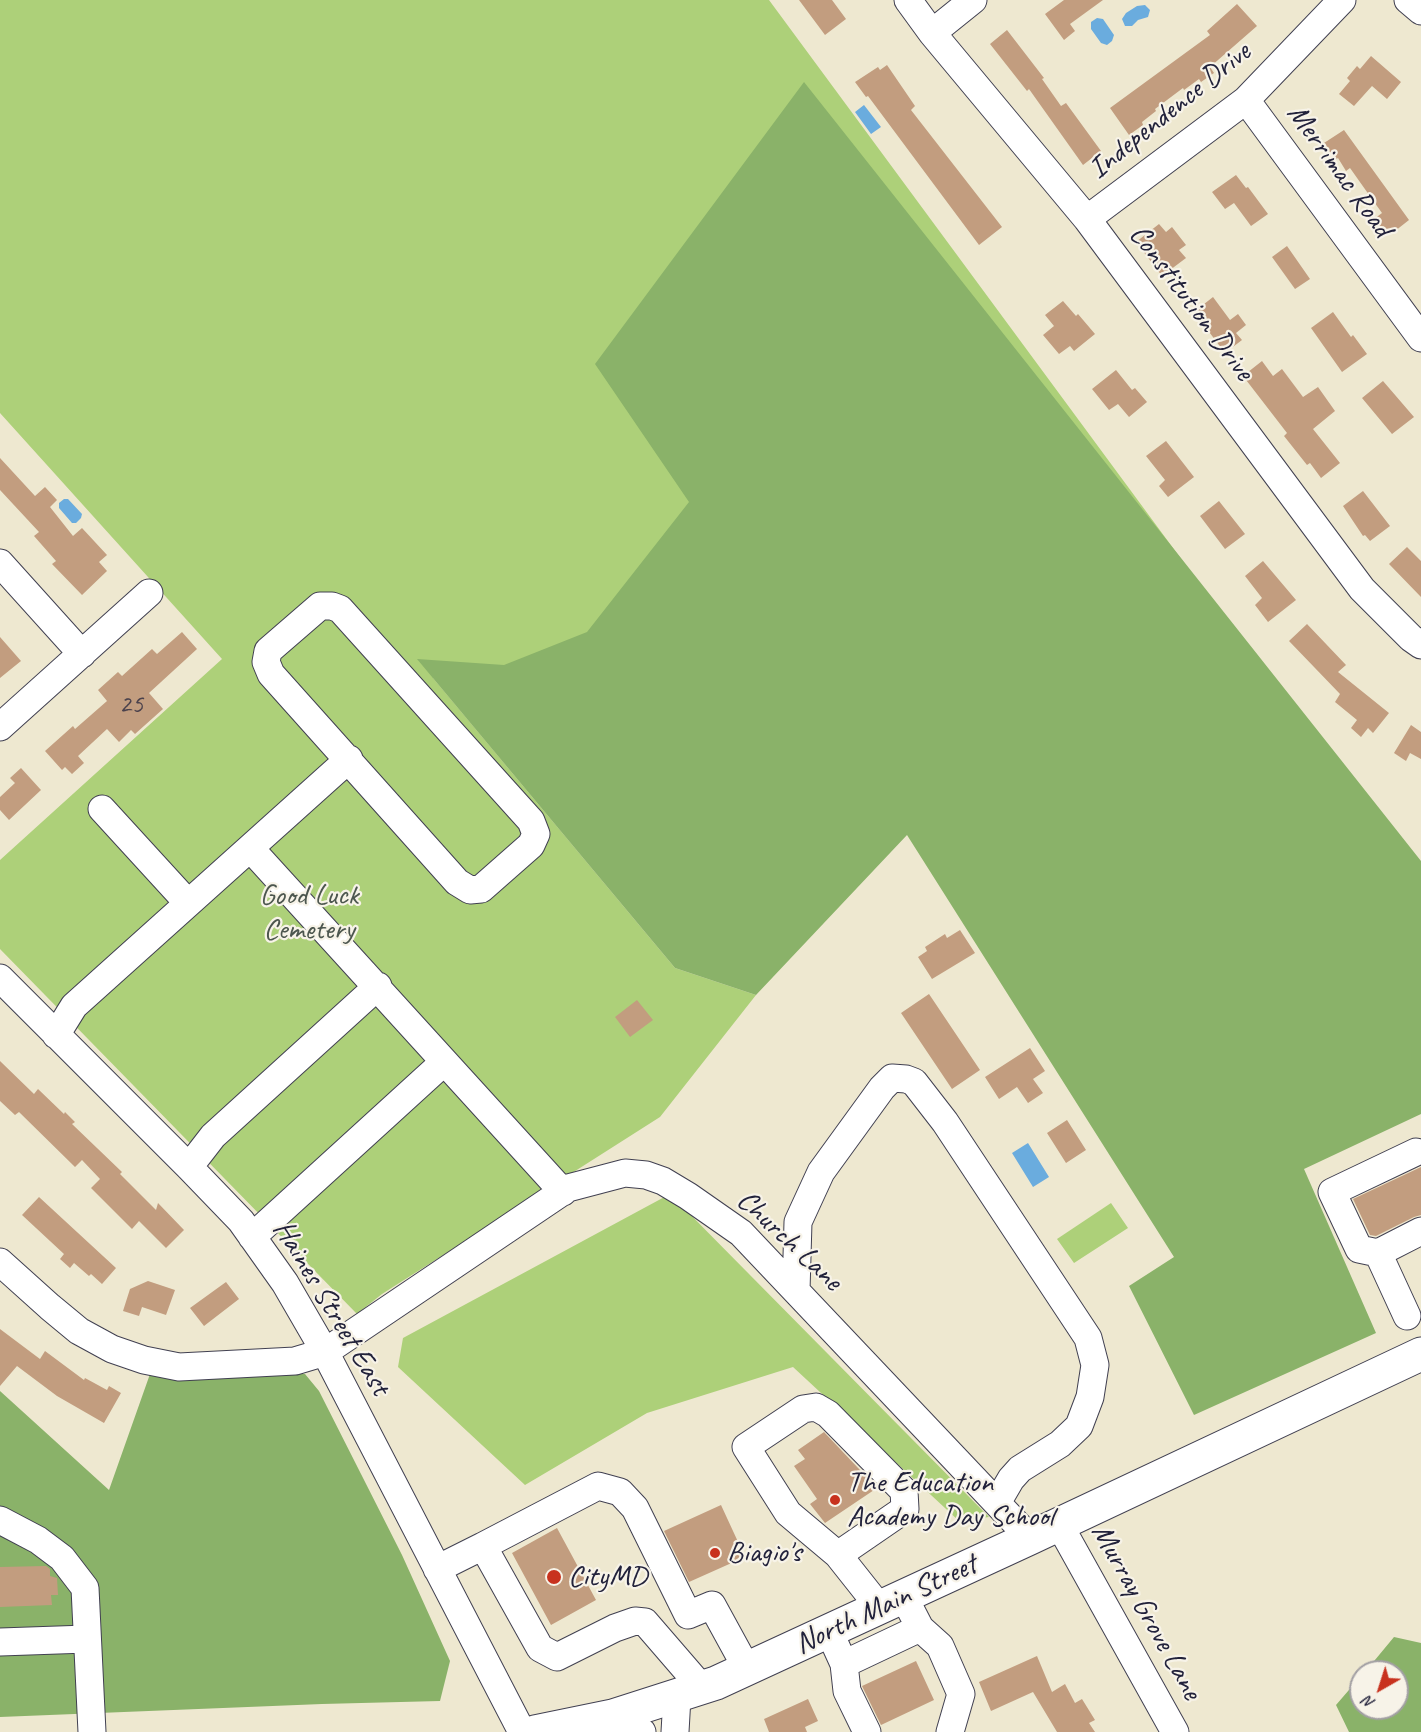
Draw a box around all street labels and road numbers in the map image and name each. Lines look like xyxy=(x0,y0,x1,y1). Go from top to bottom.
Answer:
street label: Independence Drive xyxy=(1082,35,1258,187)
street label: Merrimac Road xyxy=(1279,97,1399,245)
street label: Constitution Drive xyxy=(1121,218,1261,388)
street label: Church Lane xyxy=(729,1183,849,1299)
street label: Haines Street East xyxy=(265,1214,397,1402)
street label: Murray Grove Lane xyxy=(1083,1518,1209,1706)
street label: North Main Street xyxy=(789,1547,983,1663)

